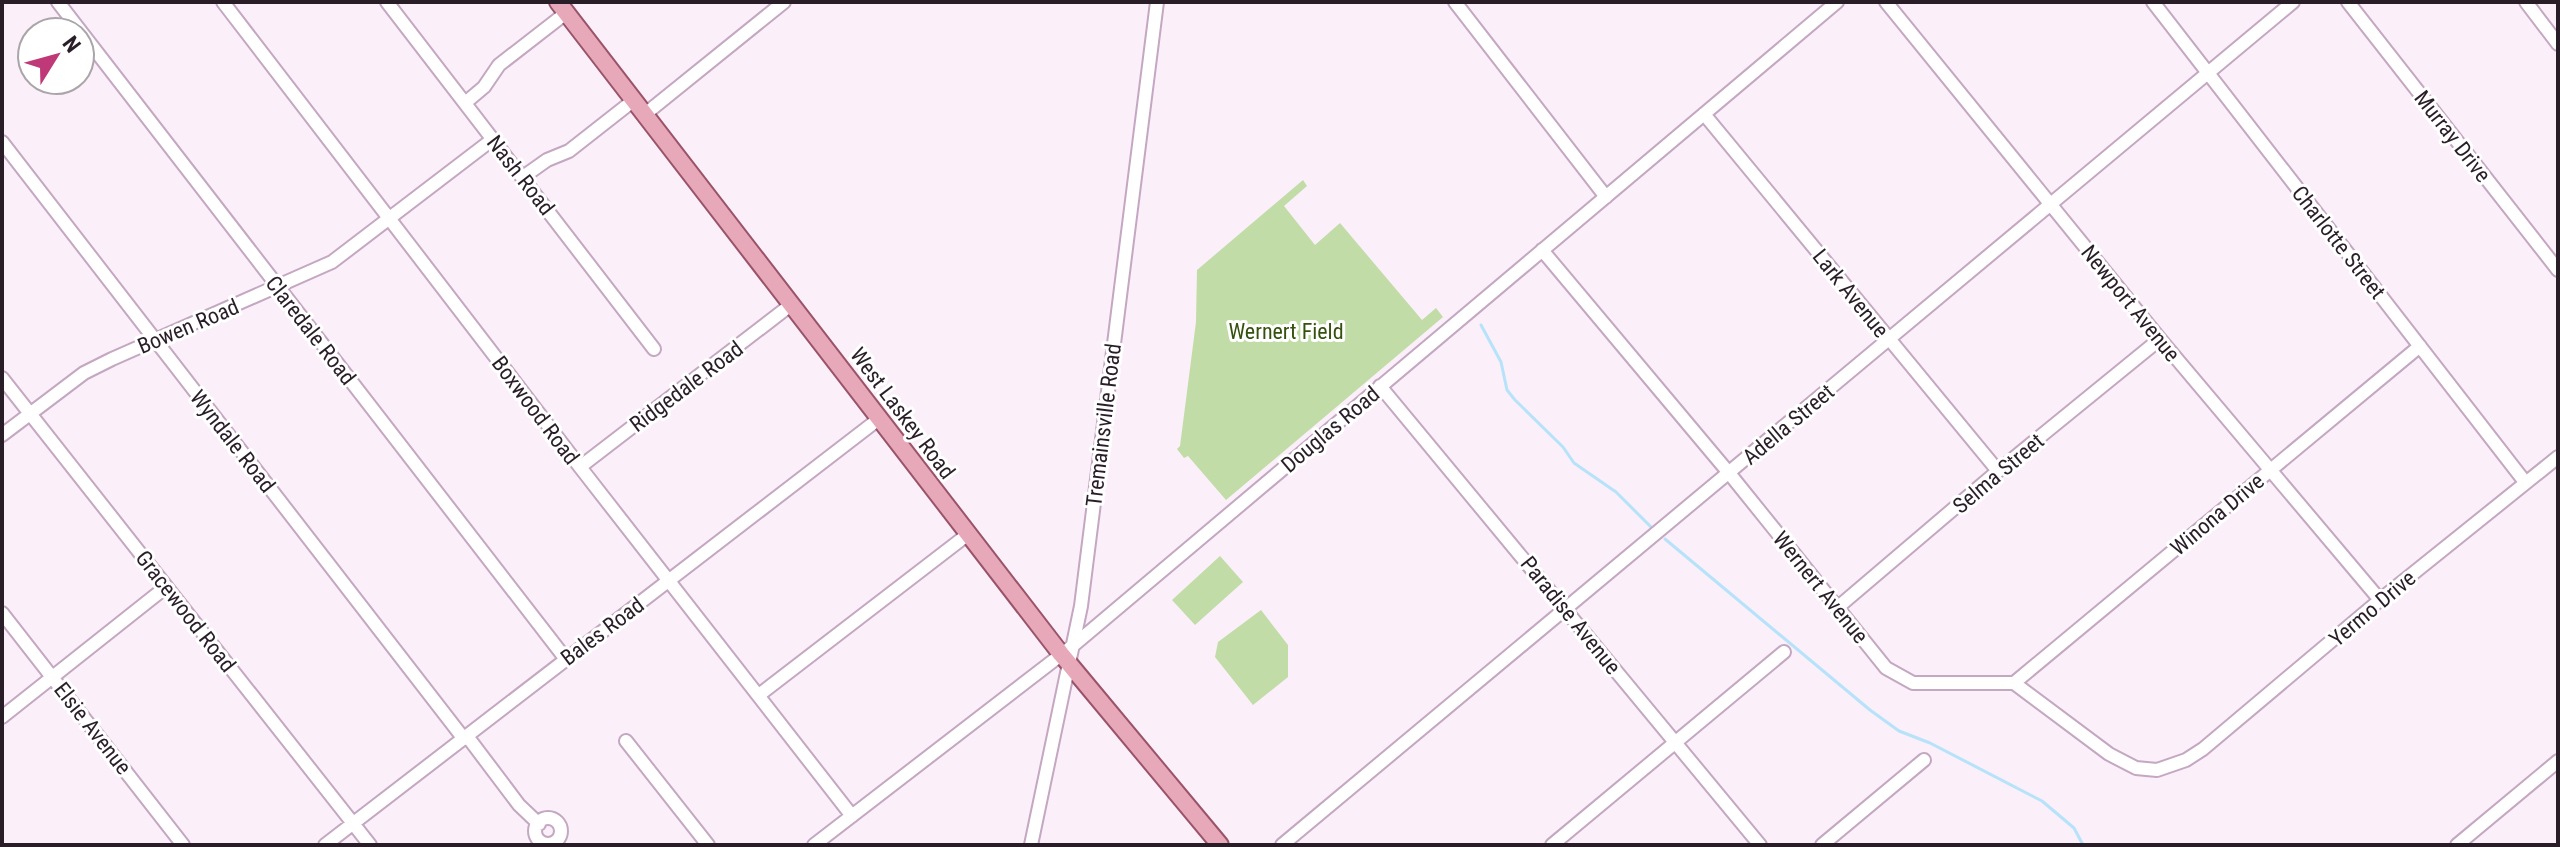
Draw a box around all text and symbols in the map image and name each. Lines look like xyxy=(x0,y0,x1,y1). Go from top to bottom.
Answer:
north arrow xyxy=(16,16,96,96)
text: N xyxy=(58,31,86,57)
street label: Murray Drive xyxy=(2409,86,2496,187)
street label: Nash Road xyxy=(482,131,559,220)
street label: Charlotte Street xyxy=(2287,181,2390,304)
street label: Newport Avenue xyxy=(2076,240,2185,366)
street label: Lark Avenue xyxy=(1808,244,1894,342)
street label: Claredale Road xyxy=(260,271,361,390)
street label: Bowen Road xyxy=(134,294,243,359)
park label: Wernert Field xyxy=(1228,319,1344,344)
street label: Ridgedale Road xyxy=(625,336,748,437)
street label: Tremainsville Road xyxy=(1081,342,1126,508)
street label: West Laskey Road xyxy=(845,343,960,484)
street label: Boxwood Road xyxy=(487,351,584,469)
street label: Adella Street xyxy=(1738,379,1839,470)
street label: Douglas Road xyxy=(1276,381,1384,478)
street label: Wyndale Road xyxy=(185,385,280,497)
street label: Selma Street xyxy=(1948,428,2049,518)
street label: Winona Drive xyxy=(2166,468,2269,560)
street label: Wernert Avenue xyxy=(1768,526,1873,648)
street label: Gracewood Road xyxy=(131,546,241,677)
street label: Paradise Avenue xyxy=(1516,551,1626,679)
street label: Yermo Drive xyxy=(2324,565,2420,652)
street label: Bales Road xyxy=(556,592,649,671)
street label: Elsie Avenue xyxy=(49,677,136,779)

